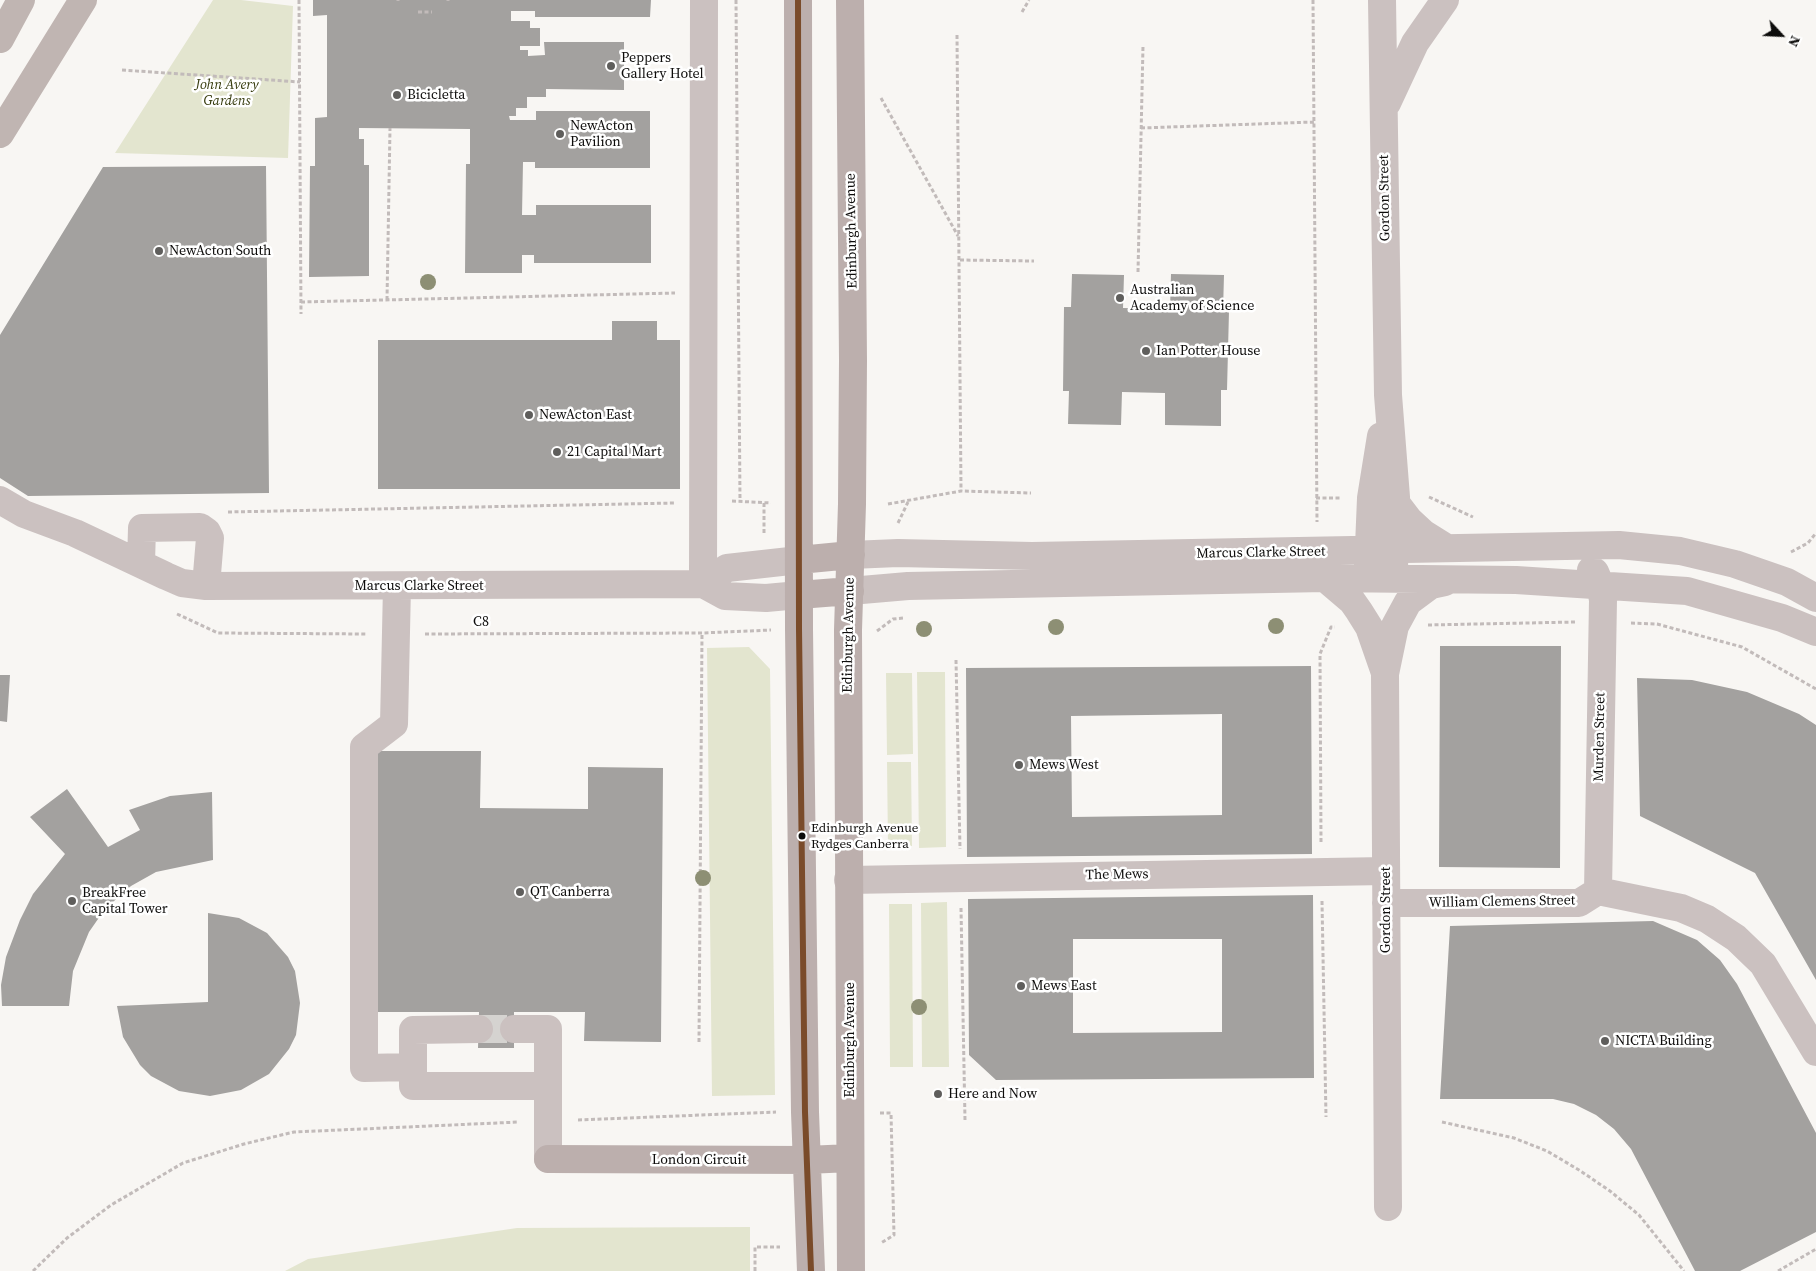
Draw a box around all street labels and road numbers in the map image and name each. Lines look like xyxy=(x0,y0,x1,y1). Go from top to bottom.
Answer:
street label: Gordon Street xyxy=(1376,155,1394,241)
street label: Edinburgh Avenue xyxy=(843,173,861,289)
street label: Marcus Clarke Street xyxy=(1196,543,1326,563)
street label: Edinburgh Avenue xyxy=(840,577,858,693)
street label: Marcus Clarke Street xyxy=(354,578,484,594)
street label: C8 xyxy=(473,614,489,630)
street label: Murden Street xyxy=(1591,692,1609,782)
street label: The Mews xyxy=(1085,866,1149,884)
street label: Gordon Street xyxy=(1378,867,1394,953)
street label: William Clemens Street xyxy=(1429,892,1575,912)
street label: Edinburgh Avenue xyxy=(842,982,858,1098)
street label: London Circuit xyxy=(652,1152,746,1168)

